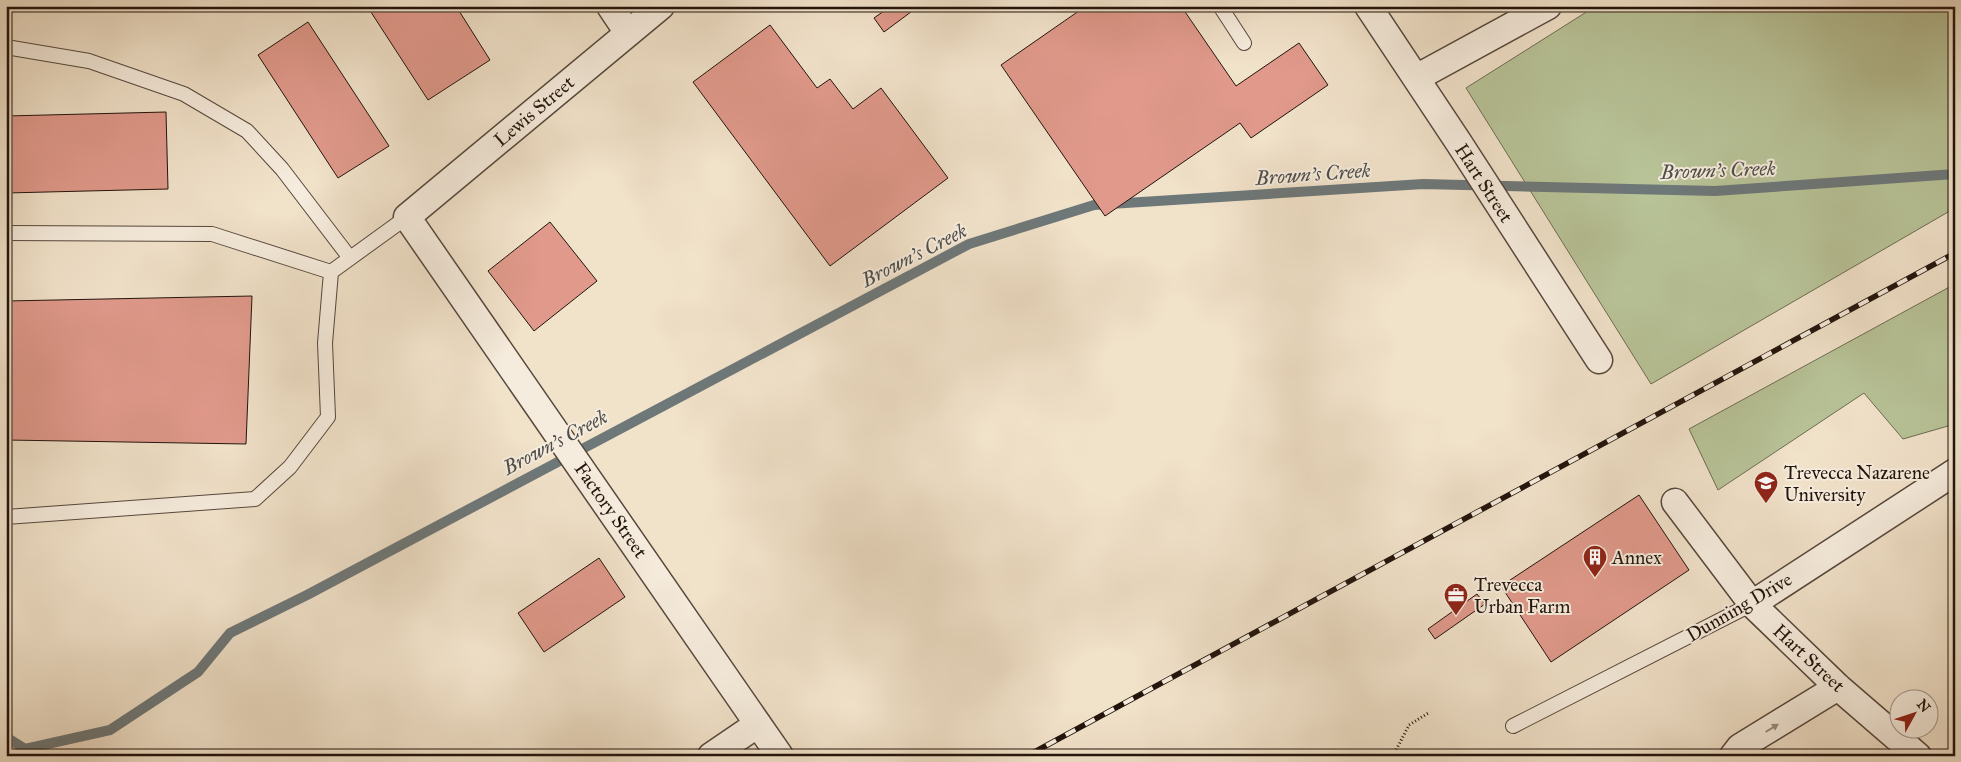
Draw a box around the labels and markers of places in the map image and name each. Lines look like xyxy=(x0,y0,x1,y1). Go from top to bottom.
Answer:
place label: Trevecca Nazarene University xyxy=(1784,461,1930,506)
school or university icon: Trevecca Nazarene University xyxy=(1753,470,1779,504)
building icon: Annex xyxy=(1582,544,1608,578)
place label: Annex xyxy=(1611,546,1662,569)
place label: Trevecca Urban Farm xyxy=(1474,573,1570,618)
office icon: Trevecca Urban Farm xyxy=(1443,582,1469,616)

